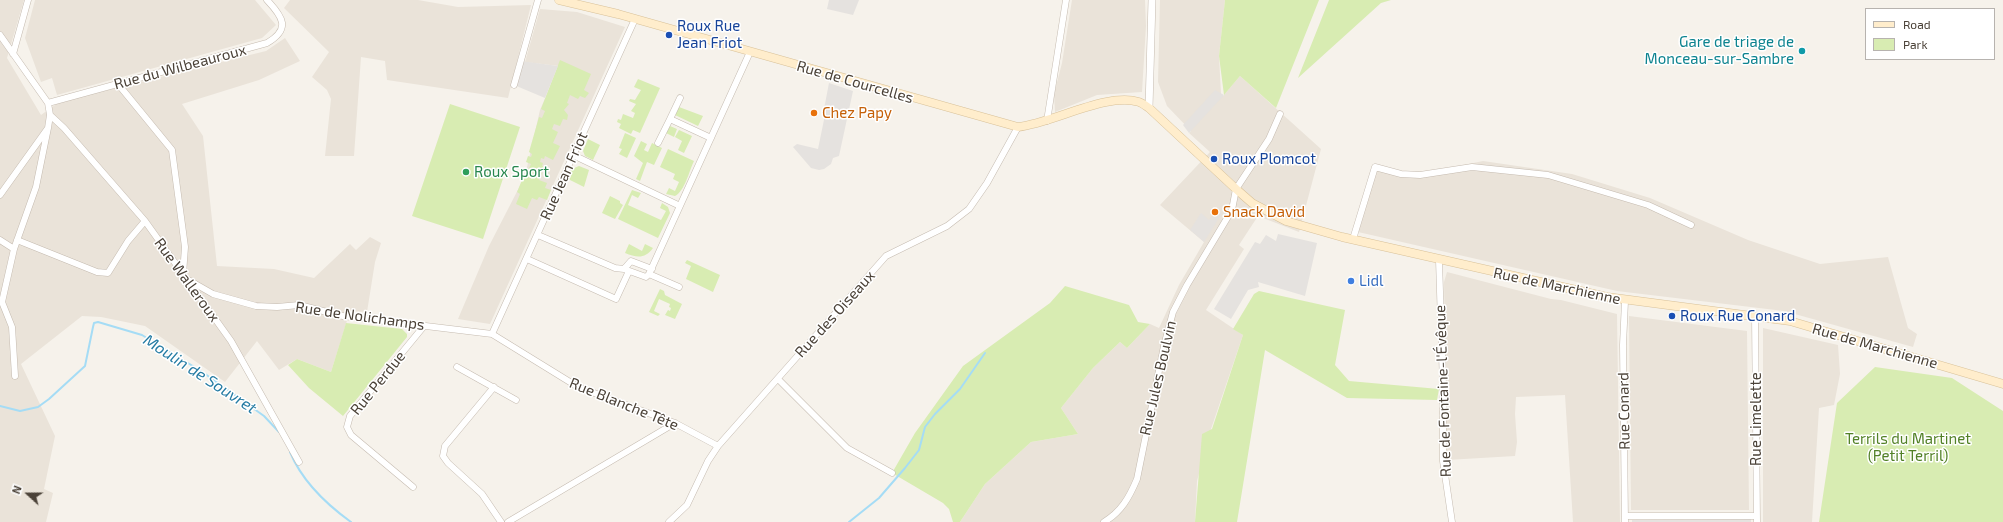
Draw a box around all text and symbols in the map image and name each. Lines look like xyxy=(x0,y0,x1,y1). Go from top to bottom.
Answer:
legend xyxy=(1865,8,1995,60)
place label: Roux Rue Jean Friot xyxy=(677,17,742,52)
text: Road xyxy=(1903,17,1931,31)
marker: Roux Rue Jean Friot xyxy=(664,30,674,40)
place label: Gare de triage de Monceau-sur-Sambre xyxy=(1645,33,1794,68)
text: Park xyxy=(1903,37,1928,51)
street label: Rue du Wilbeauroux xyxy=(112,41,248,93)
marker: Gare de triage de Monceau-sur-Sambre xyxy=(1797,46,1807,56)
street label: Rue de Courcelles xyxy=(795,57,915,107)
place label: Chez Papy xyxy=(822,104,892,122)
marker: Chez Papy xyxy=(809,108,819,118)
street label: Rue Jean Friot xyxy=(537,129,591,223)
place label: Roux Plomcot xyxy=(1222,150,1316,168)
marker: Roux Plomcot xyxy=(1209,154,1219,164)
place label: Roux Sport xyxy=(474,163,549,181)
marker: Roux Sport xyxy=(461,167,471,177)
place label: Snack David xyxy=(1223,203,1305,221)
marker: Snack David xyxy=(1210,207,1220,217)
street label: Rue Walleroux xyxy=(151,235,223,325)
street label: Rue de Marchienne xyxy=(1492,264,1622,308)
street label: Rue des Oiseaux xyxy=(791,267,879,361)
place label: Lidl xyxy=(1359,272,1383,290)
marker: Lidl xyxy=(1346,276,1356,286)
street label: Rue de Nolichamps xyxy=(294,298,426,334)
street label: Rue de Fontaine-l'Évêque xyxy=(1431,305,1455,477)
place label: Roux Rue Conard xyxy=(1680,307,1795,325)
marker: Roux Rue Conard xyxy=(1667,311,1677,321)
street label: Rue Jules Boulvin xyxy=(1136,319,1180,437)
street label: Rue de Marchienne xyxy=(1810,319,1940,373)
water label: Moulin de Souvret xyxy=(140,330,260,418)
street label: Rue Perdue xyxy=(347,347,409,419)
street label: Rue Conard xyxy=(1614,372,1634,450)
street label: Rue Limelette xyxy=(1747,372,1765,466)
street label: Rue Blanche Tête xyxy=(567,374,681,434)
park label: Terrils du Martinet (Petit Terril) xyxy=(1845,430,1971,465)
north arrow xyxy=(8,474,48,514)
text: N xyxy=(9,483,24,496)

